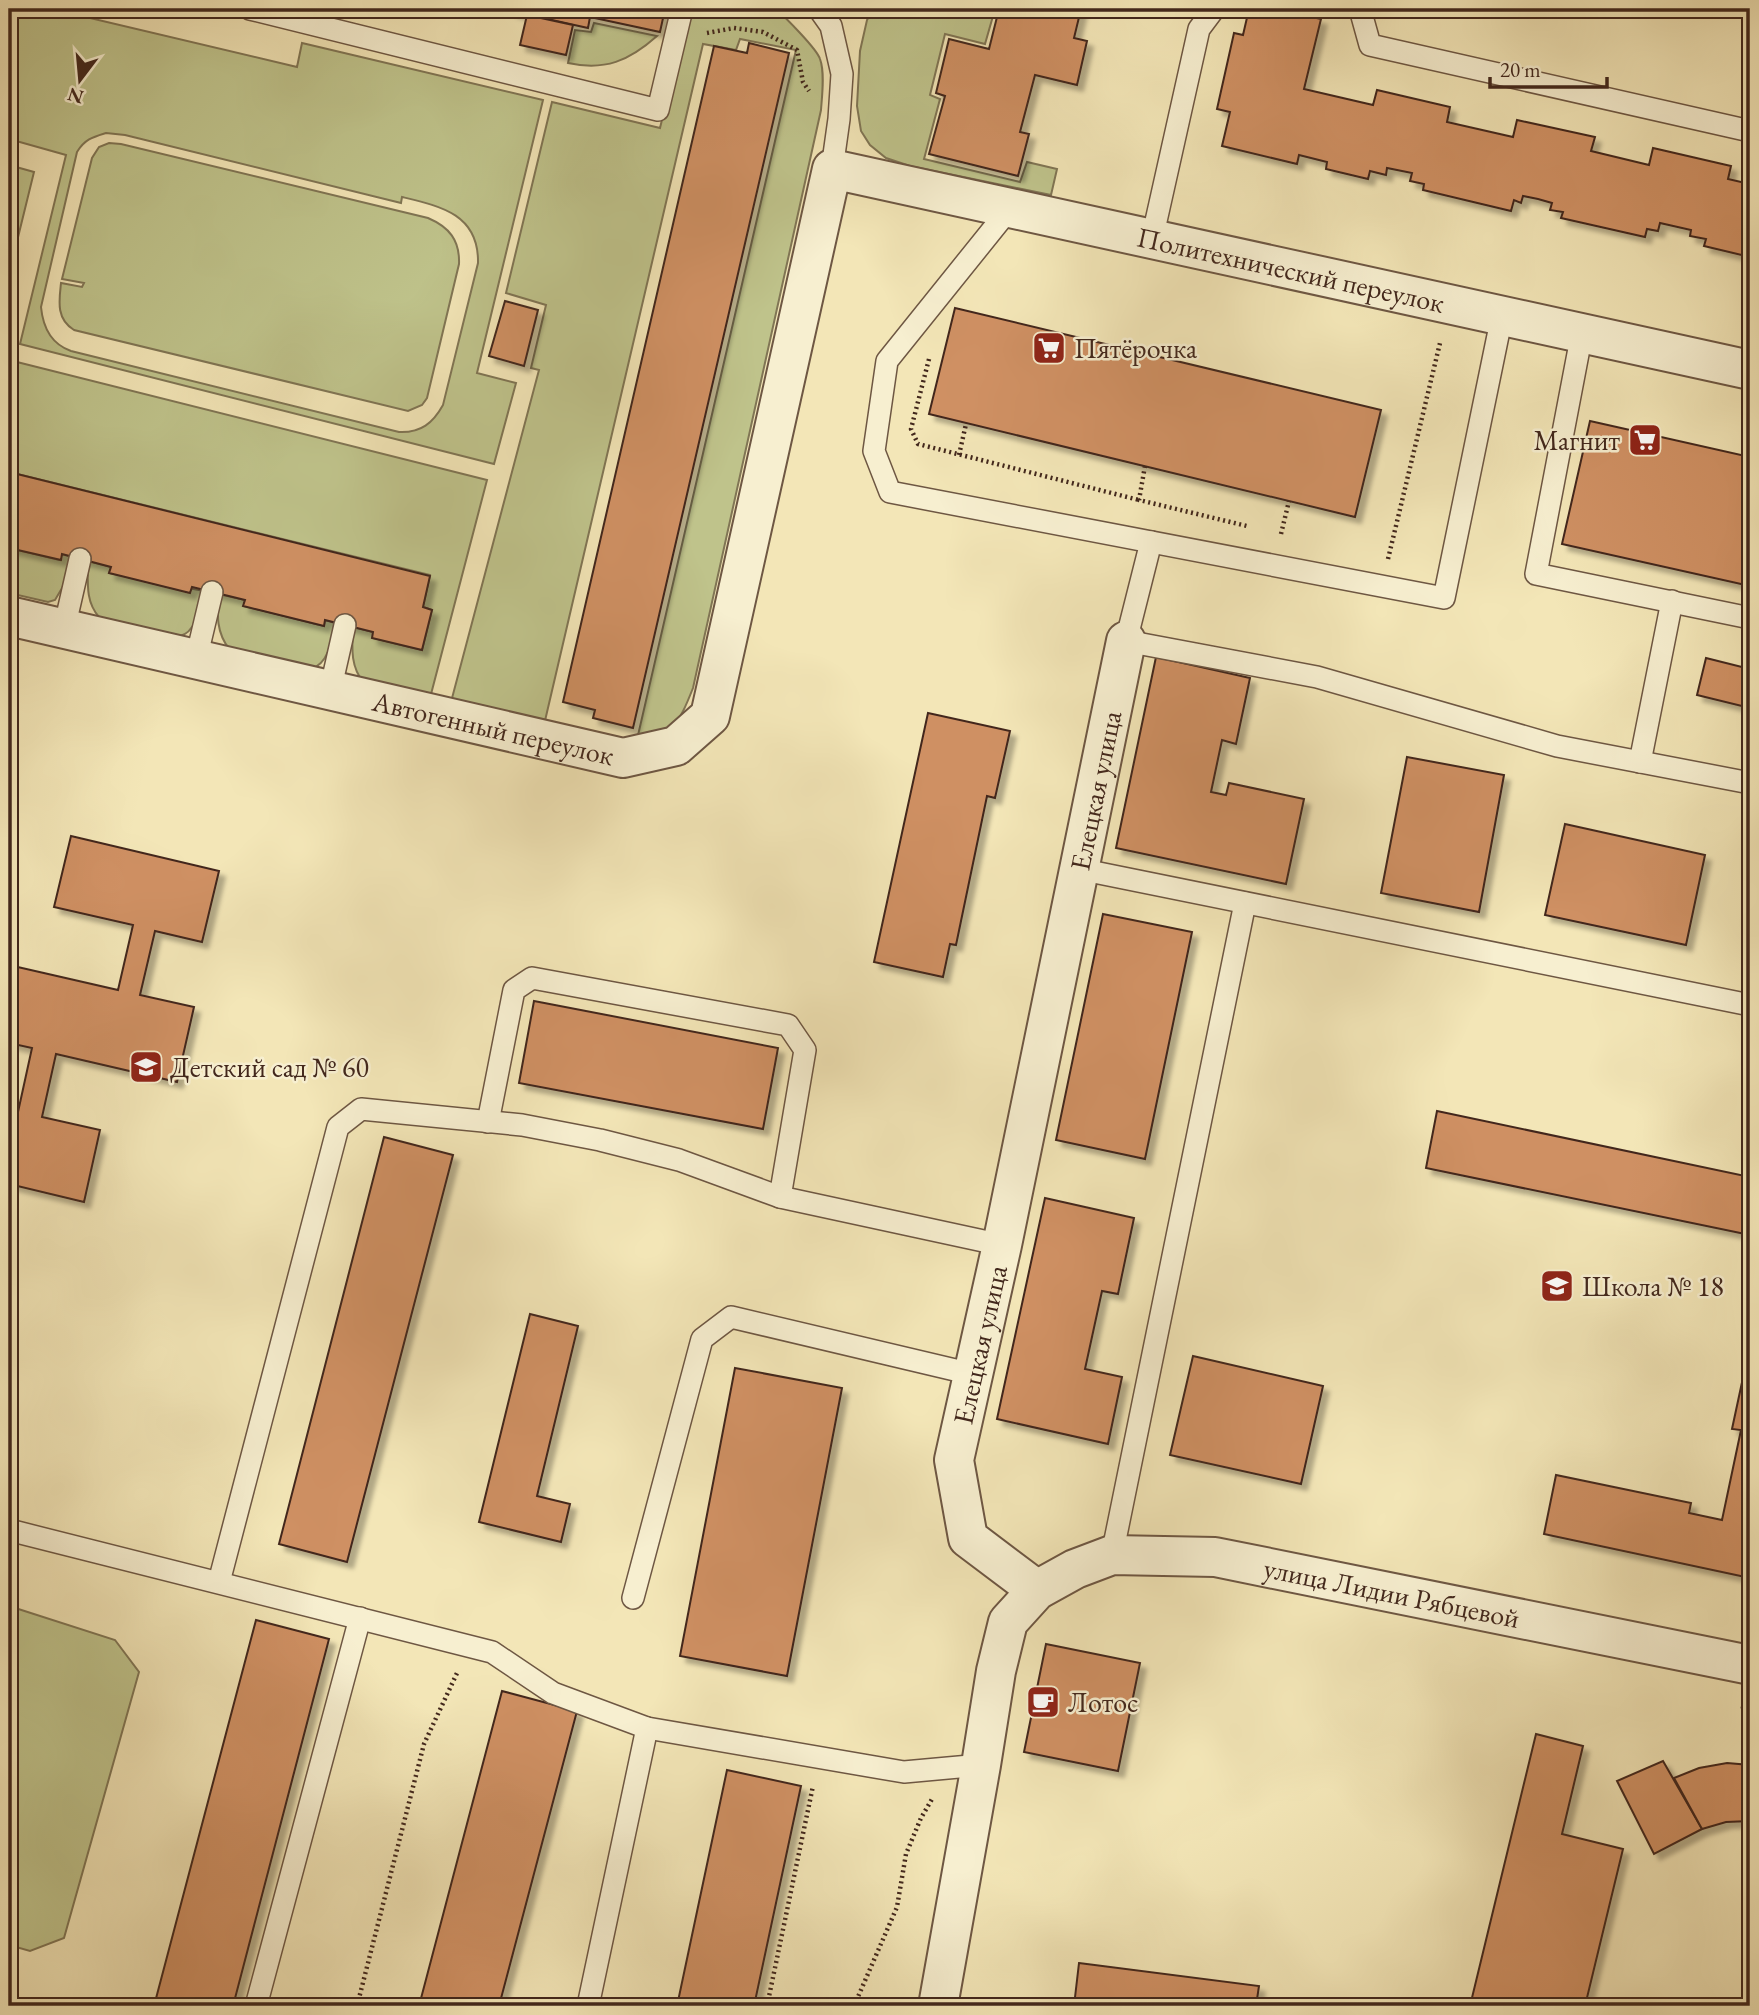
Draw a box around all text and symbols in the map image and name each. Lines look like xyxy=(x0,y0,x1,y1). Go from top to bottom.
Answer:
north arrow xyxy=(46,46,116,116)
scale bar xyxy=(1490,46,1607,90)
text: 20 m xyxy=(1500,56,1541,83)
text: N xyxy=(64,82,86,110)
street label: Политехнический переулок xyxy=(1134,218,1448,321)
supermarket icon: Пятёрочка xyxy=(1030,329,1068,367)
place label: Пятёрочка xyxy=(1074,330,1198,366)
supermarket icon: Магнит xyxy=(1626,421,1664,459)
place label: Магнит xyxy=(1533,422,1621,458)
street label: Автогенный переулок xyxy=(368,682,618,773)
street label: Елецкая улица xyxy=(1061,706,1129,874)
school or university icon: Детский сад № 60 xyxy=(127,1048,165,1086)
place label: Детский сад № 60 xyxy=(170,1049,369,1085)
street label: Елецкая улица xyxy=(945,1261,1015,1428)
school or university icon: Школа № 18 xyxy=(1538,1267,1576,1305)
place label: Школа № 18 xyxy=(1582,1268,1724,1304)
street label: улица Лидии Рябцевой xyxy=(1261,1549,1523,1636)
cafe icon: Лотос xyxy=(1024,1683,1062,1721)
place label: Лотос xyxy=(1068,1684,1139,1720)

